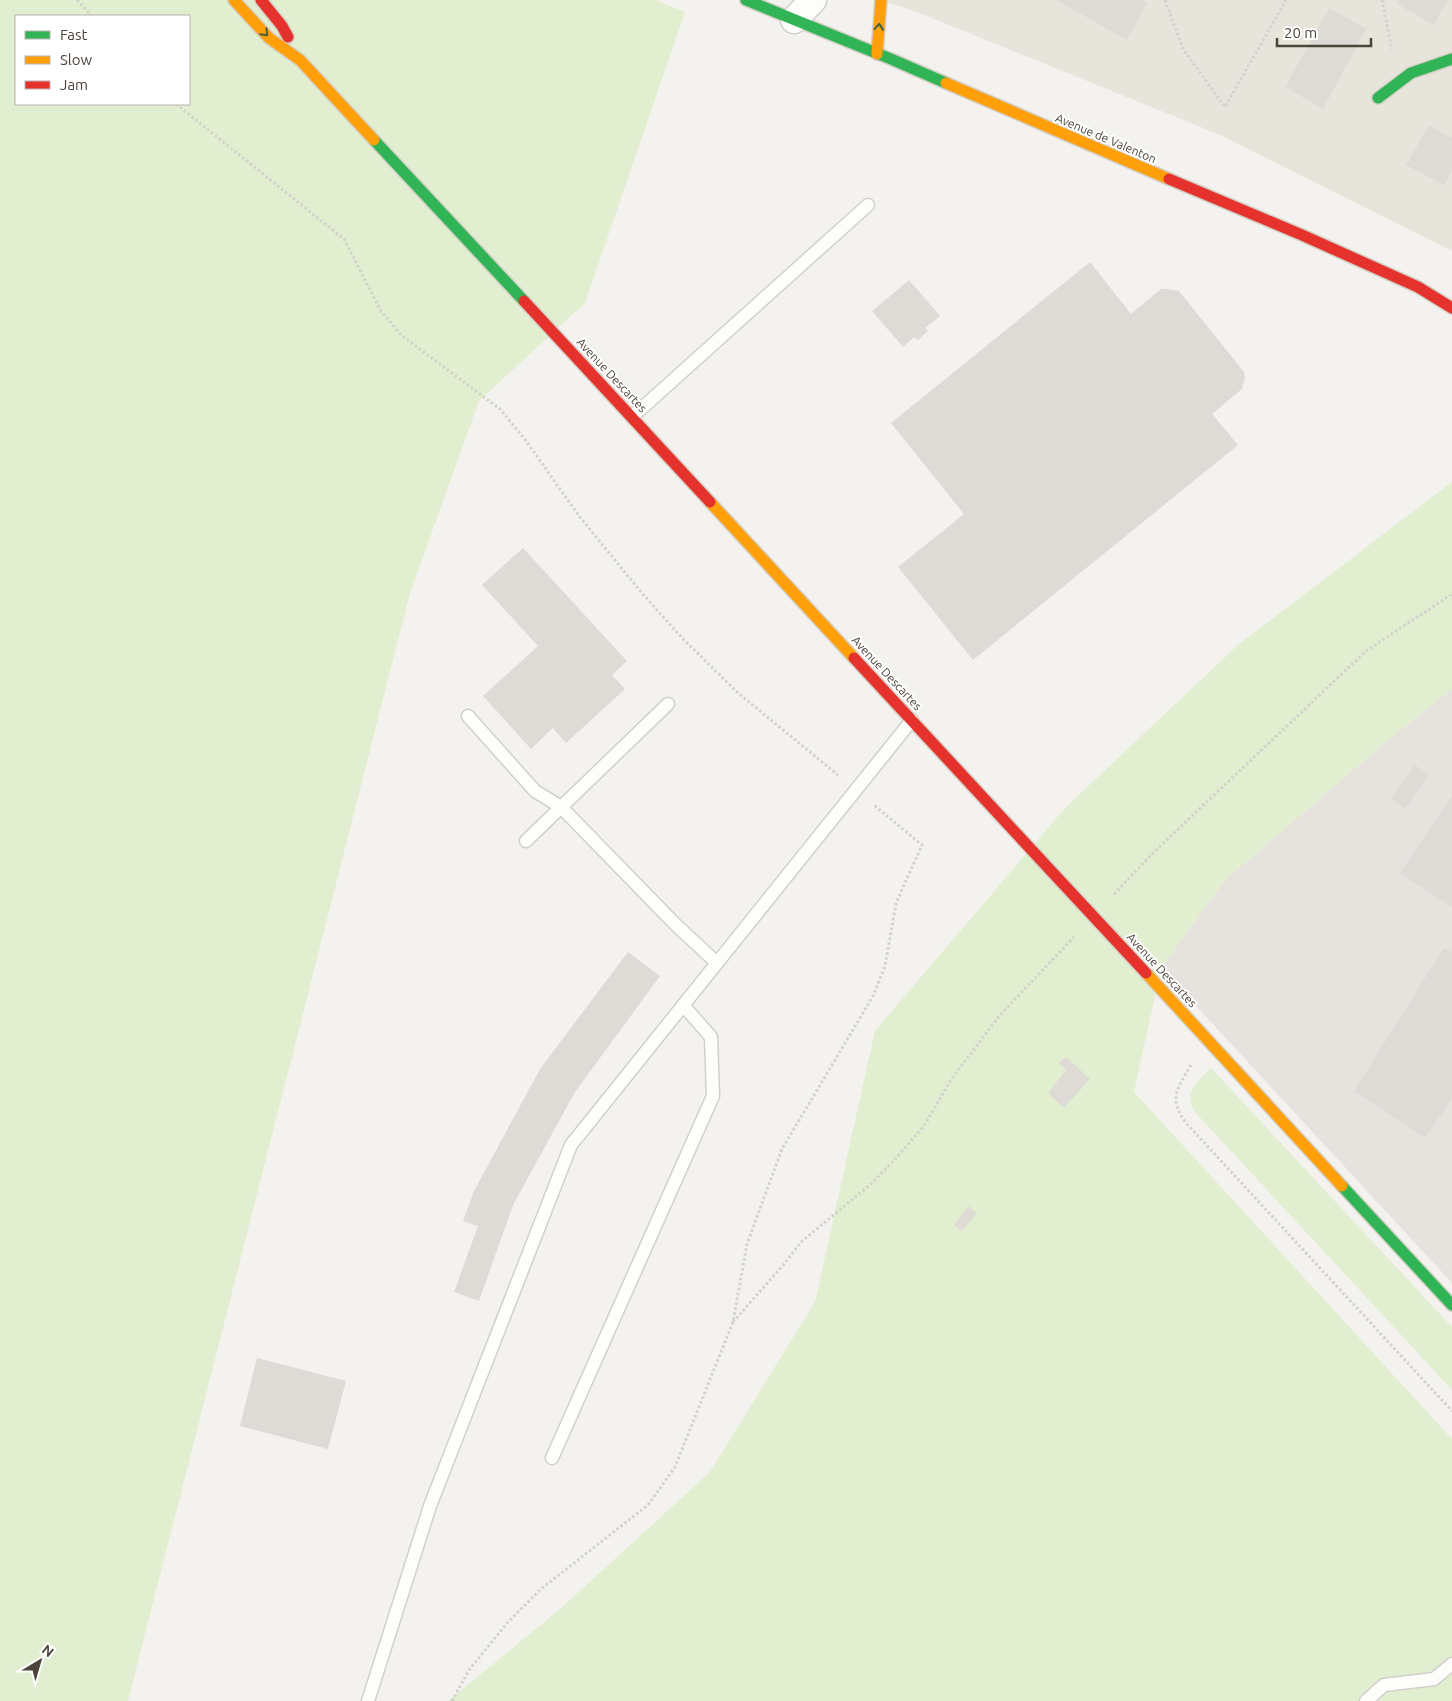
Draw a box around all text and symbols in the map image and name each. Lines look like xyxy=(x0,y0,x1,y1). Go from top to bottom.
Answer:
legend xyxy=(15,15,190,105)
scale bar xyxy=(1277,15,1371,47)
one-way arrow xyxy=(873,23,884,31)
text: 20 m xyxy=(1284,24,1317,41)
text: Fast xyxy=(60,26,88,43)
one-way arrow xyxy=(259,27,268,36)
text: Slow xyxy=(60,51,93,68)
text: Jam xyxy=(60,76,88,93)
street label: Avenue de Valenton xyxy=(1054,111,1158,165)
street label: Avenue Descartes xyxy=(574,335,650,415)
street label: Avenue Descartes xyxy=(849,633,925,713)
street label: Avenue Descartes xyxy=(1124,930,1200,1010)
north arrow xyxy=(15,1636,65,1686)
text: N xyxy=(39,1641,57,1660)

